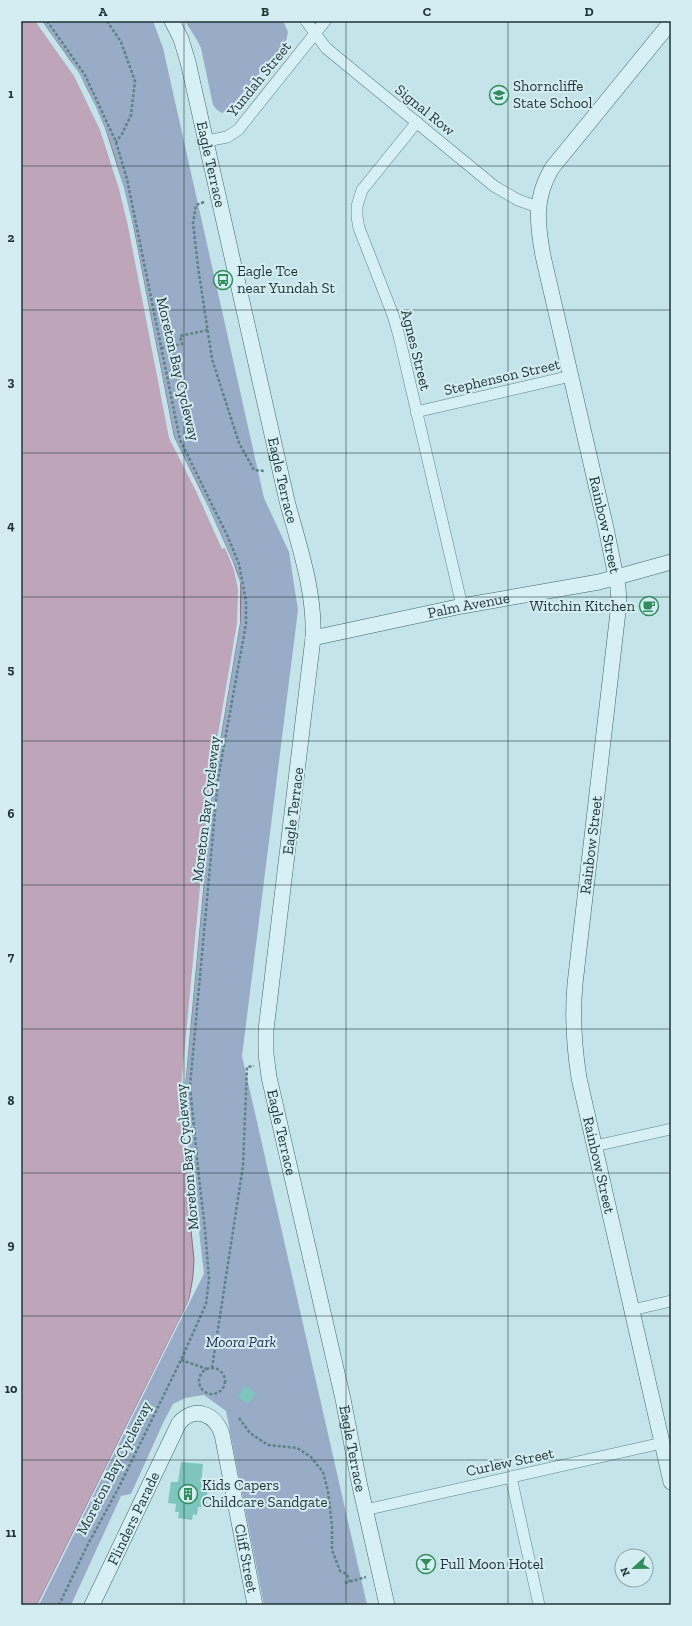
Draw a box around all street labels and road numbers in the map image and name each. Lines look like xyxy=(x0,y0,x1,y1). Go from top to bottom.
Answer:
street label: Yundah Street xyxy=(222,37,295,121)
street label: Signal Row xyxy=(391,80,459,140)
street label: Eagle Terrace xyxy=(193,119,229,209)
street label: Moreton Bay Cycleway xyxy=(153,295,203,443)
street label: Agnes Street xyxy=(397,308,435,393)
street label: Stephenson Street xyxy=(442,355,562,399)
street label: Eagle Terrace xyxy=(264,436,302,525)
street label: Rainbow Street xyxy=(585,474,624,575)
street label: Palm Avenue xyxy=(426,589,511,622)
street label: Moreton Bay Cycleway xyxy=(188,735,224,883)
street label: Eagle Terrace xyxy=(279,766,307,856)
street label: Rainbow Street xyxy=(576,794,606,895)
street label: Moreton Bay Cycleway xyxy=(172,1083,202,1231)
street label: Eagle Terrace xyxy=(263,1088,300,1177)
street label: Rainbow Street xyxy=(579,1115,619,1216)
street label: Moreton Bay Cycleway xyxy=(73,1398,156,1538)
street label: Eagle Terrace xyxy=(335,1404,370,1493)
street label: Curlew Street xyxy=(464,1444,556,1480)
street label: Flinders Parade xyxy=(103,1469,163,1568)
street label: Cliff Street xyxy=(231,1522,262,1595)

